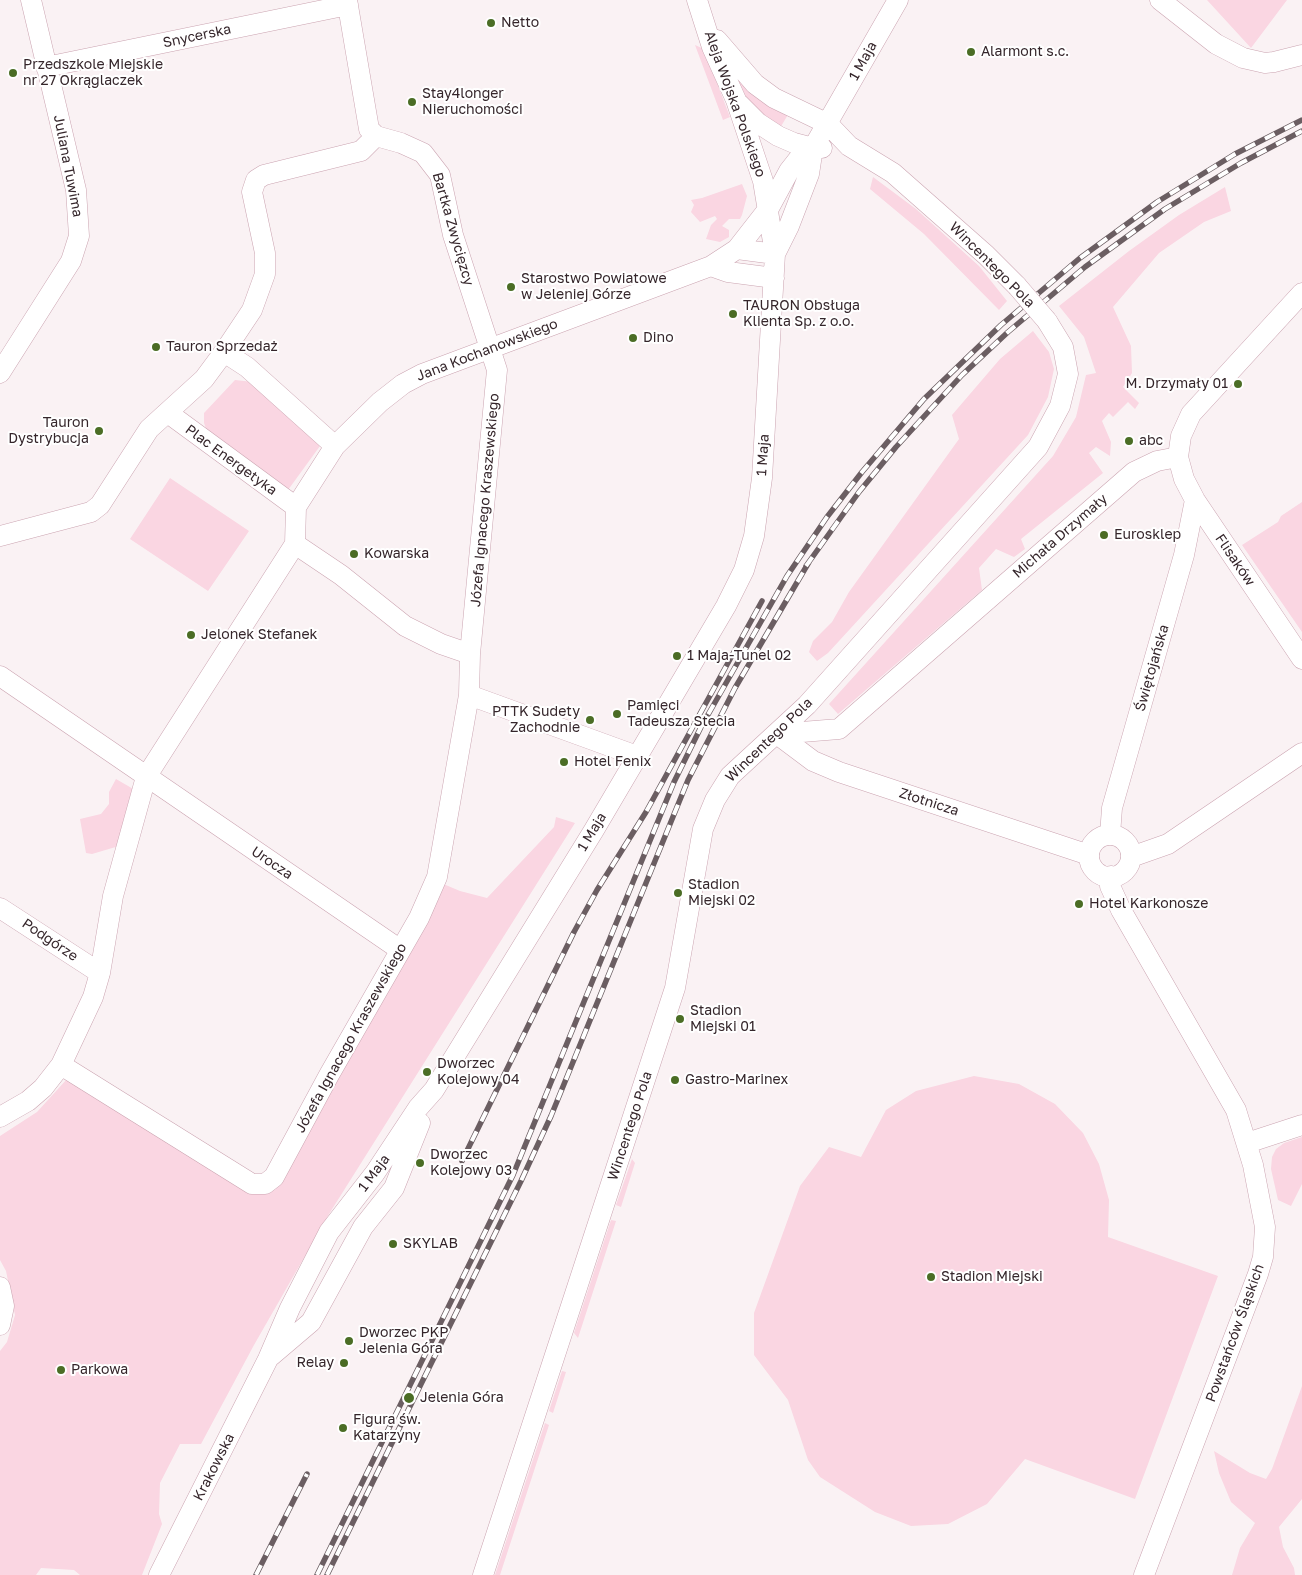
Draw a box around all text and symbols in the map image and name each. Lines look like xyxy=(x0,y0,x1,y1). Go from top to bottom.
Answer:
place label: Netto xyxy=(501,15,539,31)
marker: Netto xyxy=(485,17,497,29)
street label: Snycerska xyxy=(161,21,233,51)
street label: Aleja Wojska Polskiego xyxy=(701,29,769,179)
street label: 1 Maja xyxy=(845,39,881,83)
place label: Alarmont s.c. xyxy=(981,44,1069,60)
marker: Alarmont s.c. xyxy=(965,46,977,58)
place label: Przedszkole Miejskie nr 27 Okrąglaczek xyxy=(23,57,163,90)
marker: Przedszkole Miejskie nr 27 Okrąglaczek xyxy=(7,67,19,79)
place label: Stay4longer Nieruchomości xyxy=(422,86,523,118)
marker: Stay4longer Nieruchomości xyxy=(406,96,418,108)
street label: Juliana Tuwima xyxy=(50,114,86,218)
street label: Bartka Zwycięzcy xyxy=(429,170,477,288)
street label: Wincentego Pola xyxy=(946,219,1038,311)
place label: Starostwo Powiatowe w Jeleniej Górze xyxy=(521,271,667,304)
marker: Starostwo Powiatowe w Jeleniej Górze xyxy=(505,281,517,293)
place label: TAURON Obsługa Klienta Sp. z o.o. xyxy=(743,298,860,331)
marker: TAURON Obsługa Klienta Sp. z o.o. xyxy=(727,308,739,320)
street label: Jana Kochanowskiego xyxy=(414,315,560,385)
place label: Dino xyxy=(643,330,674,346)
marker: Dino xyxy=(627,332,639,344)
place label: Tauron Sprzedaż xyxy=(166,339,278,355)
marker: Tauron Sprzedaż xyxy=(150,341,162,353)
place label: M. Drzymały 01 xyxy=(1126,376,1228,392)
marker: M. Drzymały 01 xyxy=(1232,378,1244,390)
street label: Józefa Ignacego Kraszewskiego xyxy=(467,393,503,607)
place label: Tauron Dystrybucja xyxy=(8,415,89,448)
street label: Plac Energetyka xyxy=(182,421,280,499)
marker: Tauron Dystrybucja xyxy=(93,425,105,437)
place label: abc xyxy=(1139,433,1163,449)
street label: 1 Maja xyxy=(753,434,773,476)
marker: abc xyxy=(1123,435,1135,447)
street label: Michała Drzymały xyxy=(1009,490,1111,582)
place label: Eurosklep xyxy=(1114,527,1181,543)
marker: Eurosklep xyxy=(1098,529,1110,541)
street label: Flisaków xyxy=(1212,531,1258,589)
place label: Kowarska xyxy=(364,546,429,562)
marker: Kowarska xyxy=(348,548,360,560)
street label: Świętojańska xyxy=(1132,623,1172,713)
place label: Jelonek Stefanek xyxy=(201,627,317,643)
marker: Jelonek Stefanek xyxy=(185,629,197,641)
place label: 1 Maja-Tunel 02 xyxy=(687,648,791,664)
marker: 1 Maja-Tunel 02 xyxy=(671,650,683,662)
street label: Wincentego Pola xyxy=(722,694,816,786)
place label: Pamięci Tadeusza Stecia xyxy=(627,698,735,730)
place label: PTTK Sudety Zachodnie xyxy=(492,704,580,736)
marker: Pamięci Tadeusza Stecia xyxy=(611,708,623,720)
marker: PTTK Sudety Zachodnie xyxy=(584,714,596,726)
place label: Hotel Fenix xyxy=(574,754,651,770)
marker: Hotel Fenix xyxy=(558,756,570,768)
street label: Złotnicza xyxy=(897,784,961,820)
street label: 1 Maja xyxy=(574,810,610,854)
street label: Urocza xyxy=(248,843,296,883)
place label: Stadion Miejski 02 xyxy=(688,877,755,910)
marker: Stadion Miejski 02 xyxy=(672,887,684,899)
place label: Hotel Karkonosze xyxy=(1089,896,1208,912)
marker: Hotel Karkonosze xyxy=(1073,898,1085,910)
street label: Podgórze xyxy=(19,915,81,965)
street label: Józefa Ignacego Kraszewskiego xyxy=(292,940,410,1136)
place label: Stadion Miejski 01 xyxy=(690,1003,756,1036)
marker: Stadion Miejski 01 xyxy=(674,1013,686,1025)
place label: Dworzec Kolejowy 04 xyxy=(437,1056,519,1088)
marker: Dworzec Kolejowy 04 xyxy=(421,1066,433,1078)
street label: Wincentego Pola xyxy=(604,1069,656,1183)
place label: Gastro-Marinex xyxy=(685,1072,788,1088)
marker: Gastro-Marinex xyxy=(669,1074,681,1086)
place label: Dworzec Kolejowy 03 xyxy=(430,1147,512,1180)
street label: 1 Maja xyxy=(355,1151,393,1195)
marker: Dworzec Kolejowy 03 xyxy=(414,1157,426,1169)
place label: SKYLAB xyxy=(403,1236,458,1252)
marker: SKYLAB xyxy=(387,1238,399,1250)
street label: Powstańców Śląskich xyxy=(1202,1262,1268,1404)
place label: Stadion Miejski xyxy=(941,1269,1043,1285)
marker: Stadion Miejski xyxy=(925,1271,937,1283)
place label: Dworzec PKP Jelenia Góra xyxy=(359,1325,448,1358)
marker: Dworzec PKP Jelenia Góra xyxy=(343,1335,355,1347)
place label: Relay xyxy=(297,1355,334,1371)
marker: Relay xyxy=(338,1357,350,1369)
place label: Parkowa xyxy=(71,1362,128,1378)
marker: Parkowa xyxy=(55,1364,67,1376)
place label: Jelenia Góra xyxy=(420,1390,504,1406)
marker: Jelenia Góra xyxy=(402,1391,416,1405)
place label: Figura św. Katarzyny xyxy=(353,1412,421,1444)
marker: Figura św. Katarzyny xyxy=(337,1422,349,1434)
street label: Krakowska xyxy=(190,1431,238,1503)

